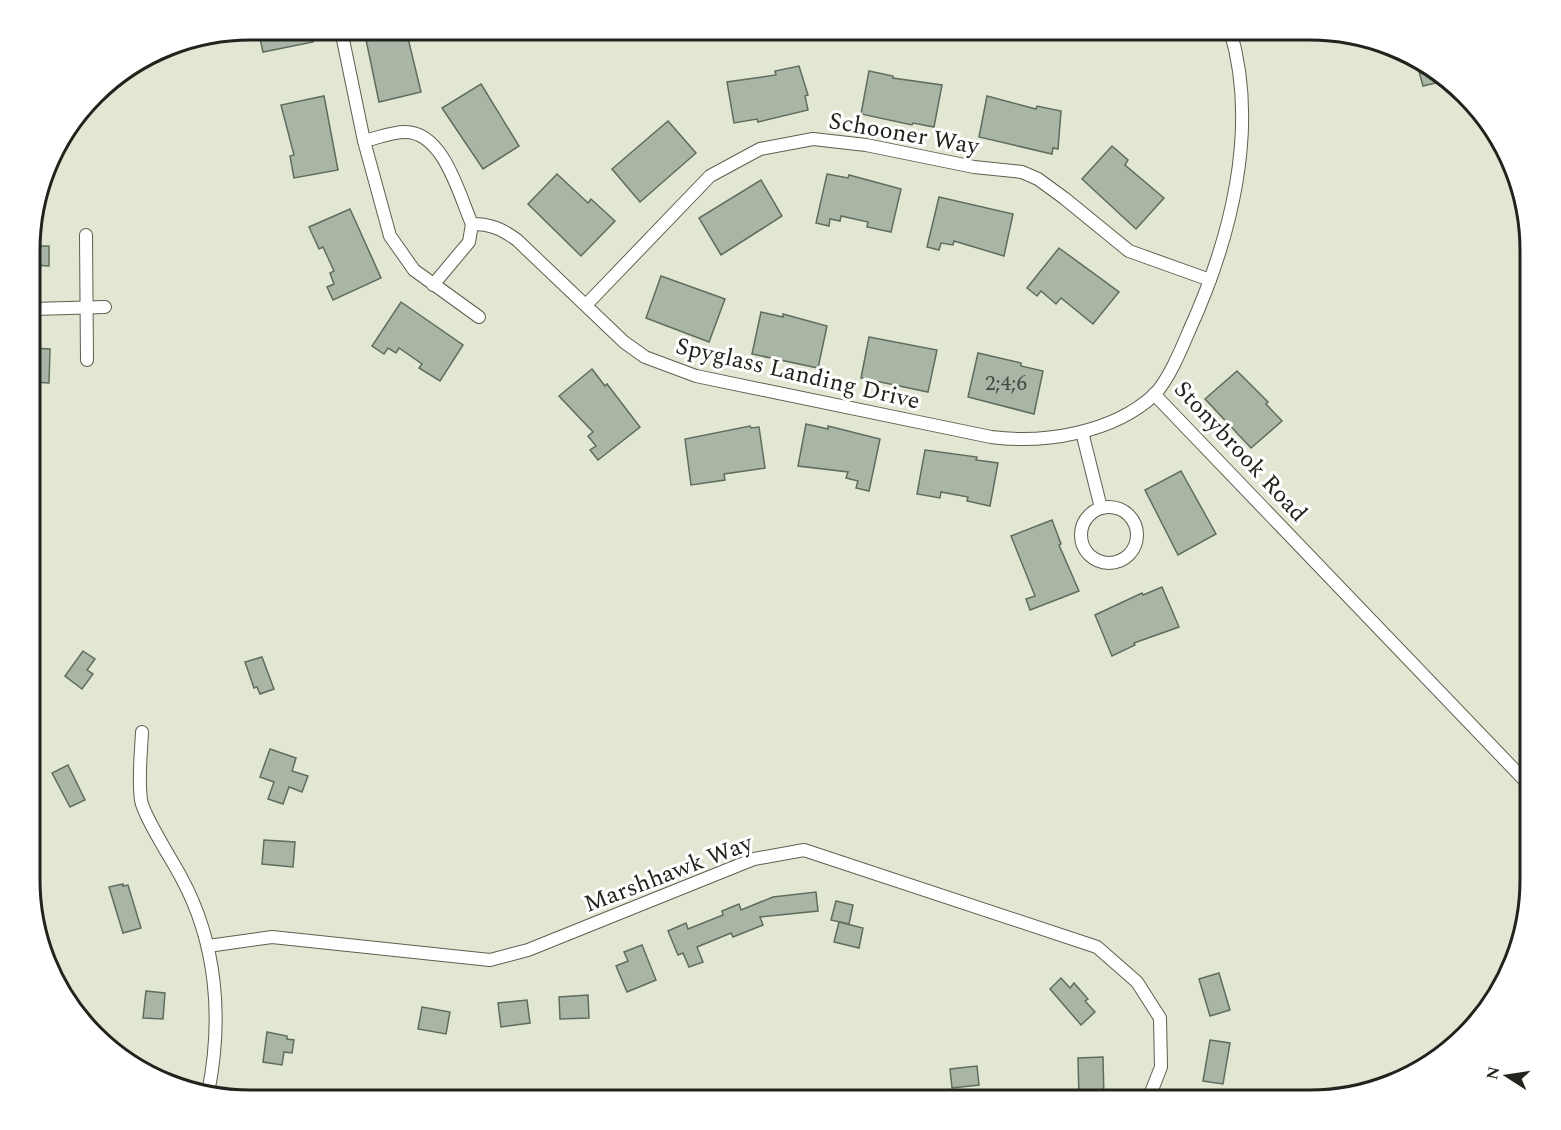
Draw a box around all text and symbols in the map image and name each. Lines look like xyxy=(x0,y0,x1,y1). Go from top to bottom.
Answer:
street label: Schooner Way xyxy=(826,103,983,165)
street label: Spyglass Landing Drive xyxy=(672,328,923,420)
house number: 2;4;6 xyxy=(985,368,1027,400)
street label: Stonybrook Road xyxy=(1165,373,1316,531)
street label: Marshhawk Way xyxy=(579,825,759,923)
north arrow xyxy=(1477,1046,1537,1106)
text: N xyxy=(1480,1064,1506,1082)

